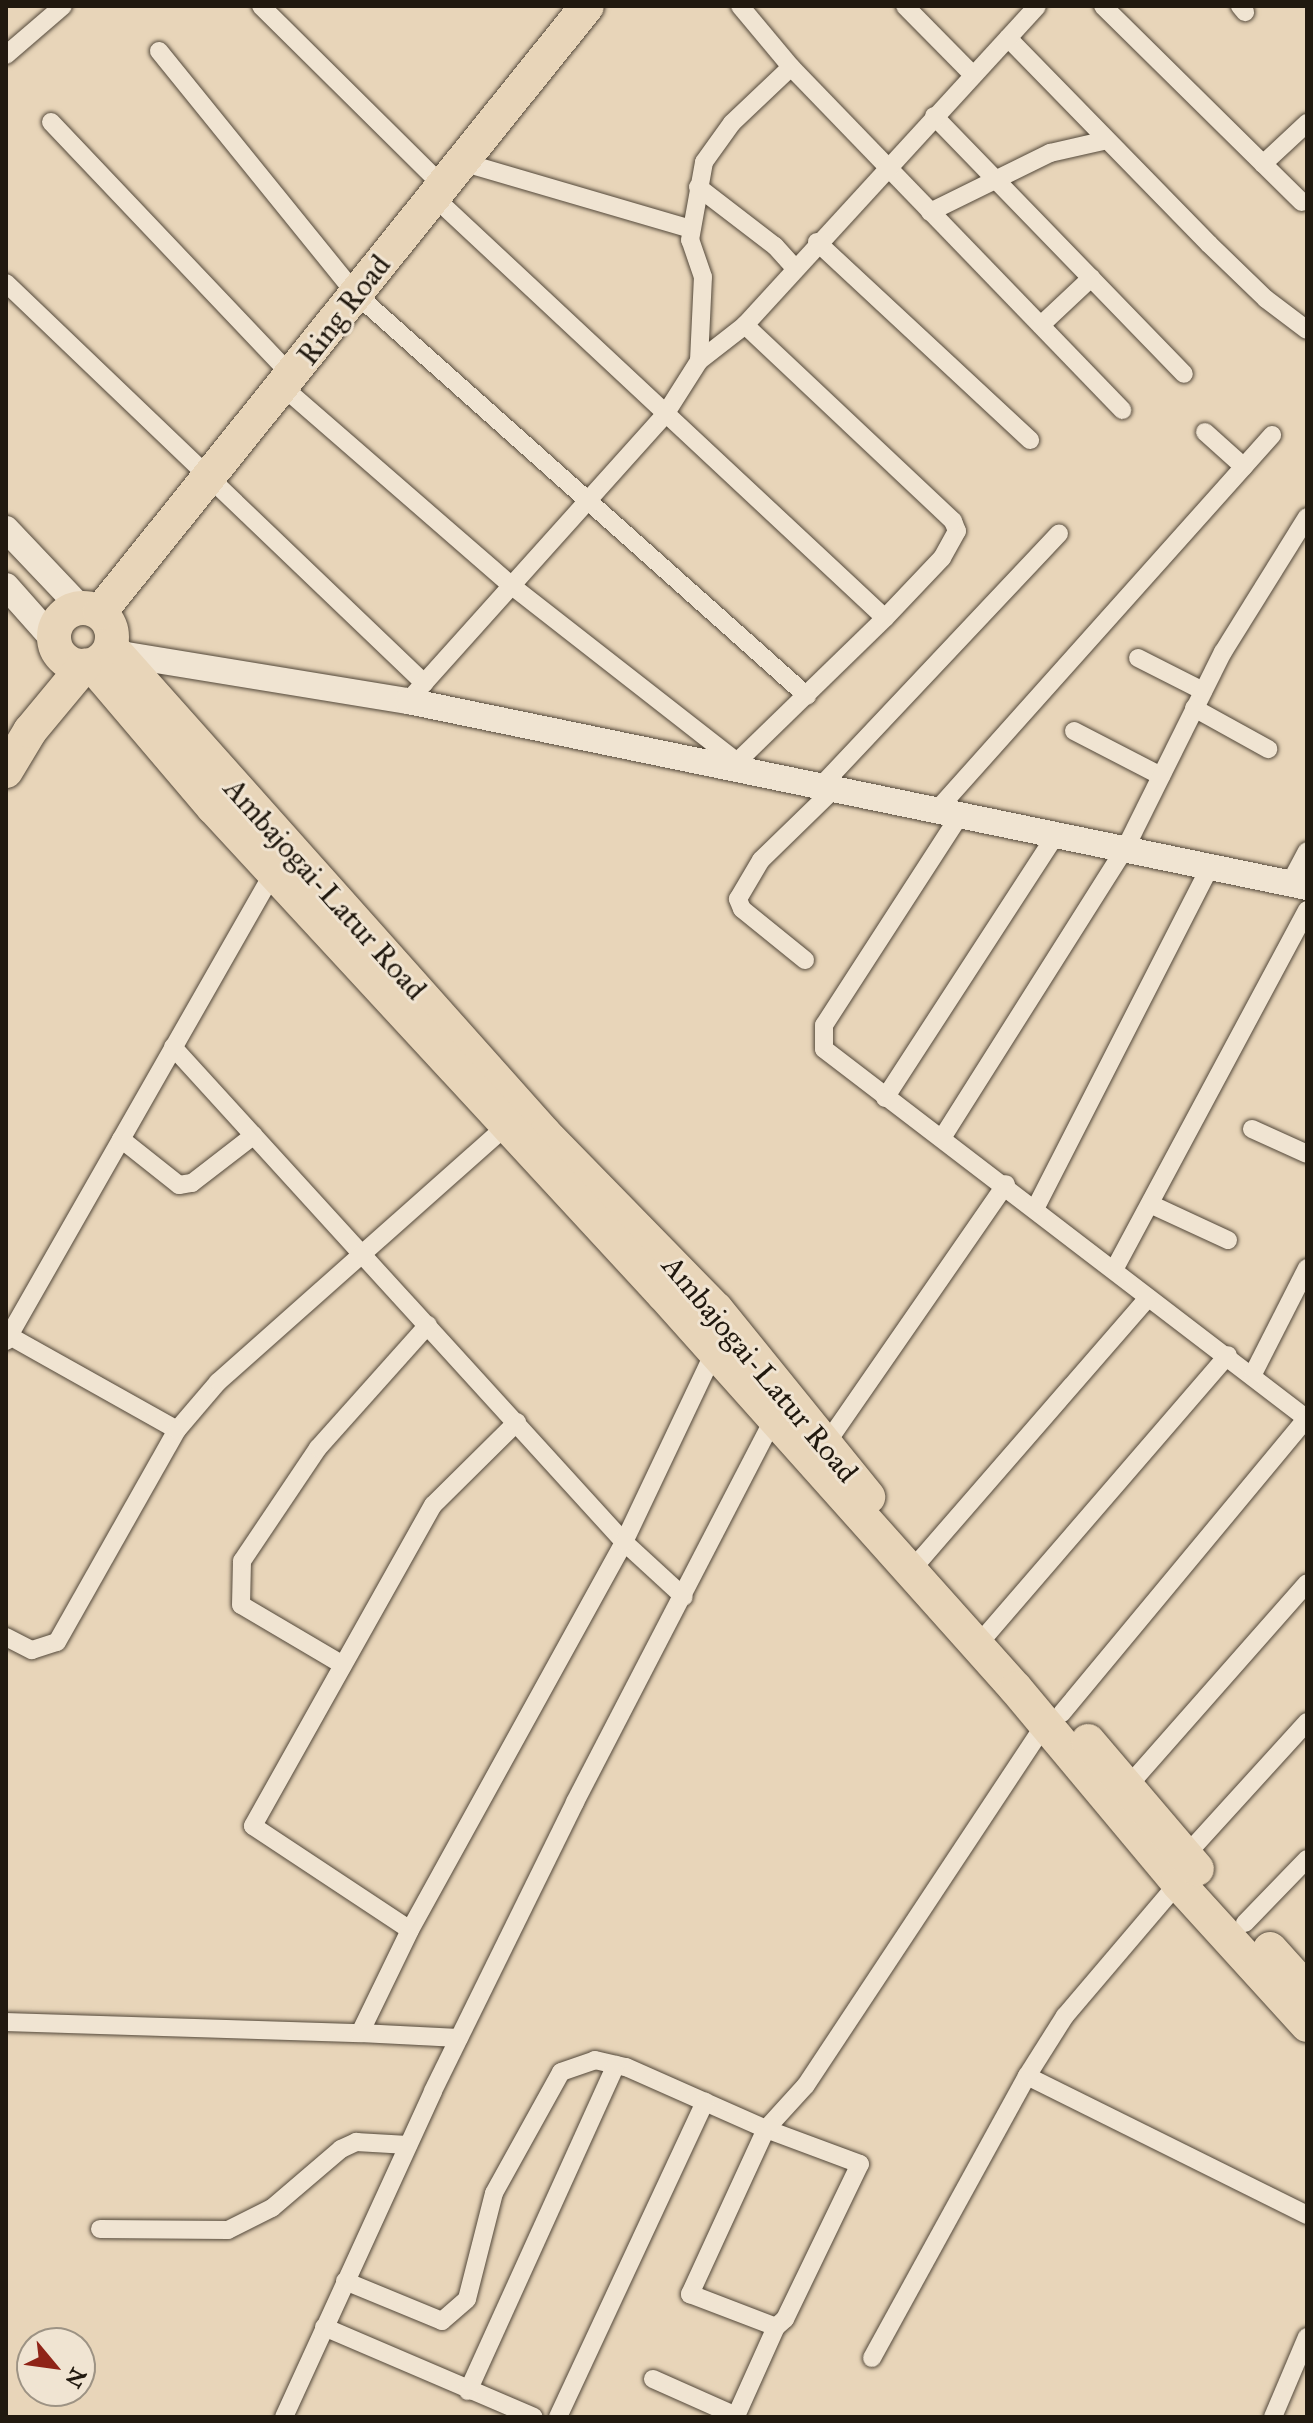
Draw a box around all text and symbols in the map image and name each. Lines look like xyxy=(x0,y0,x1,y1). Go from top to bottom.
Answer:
street label: Ring Road xyxy=(290,248,398,372)
street label: Ambajogai-Latur Road xyxy=(216,771,434,1007)
street label: Ambajogai-Latur Road xyxy=(654,1248,866,1490)
north arrow xyxy=(16,2327,96,2407)
text: N xyxy=(59,2363,92,2393)

